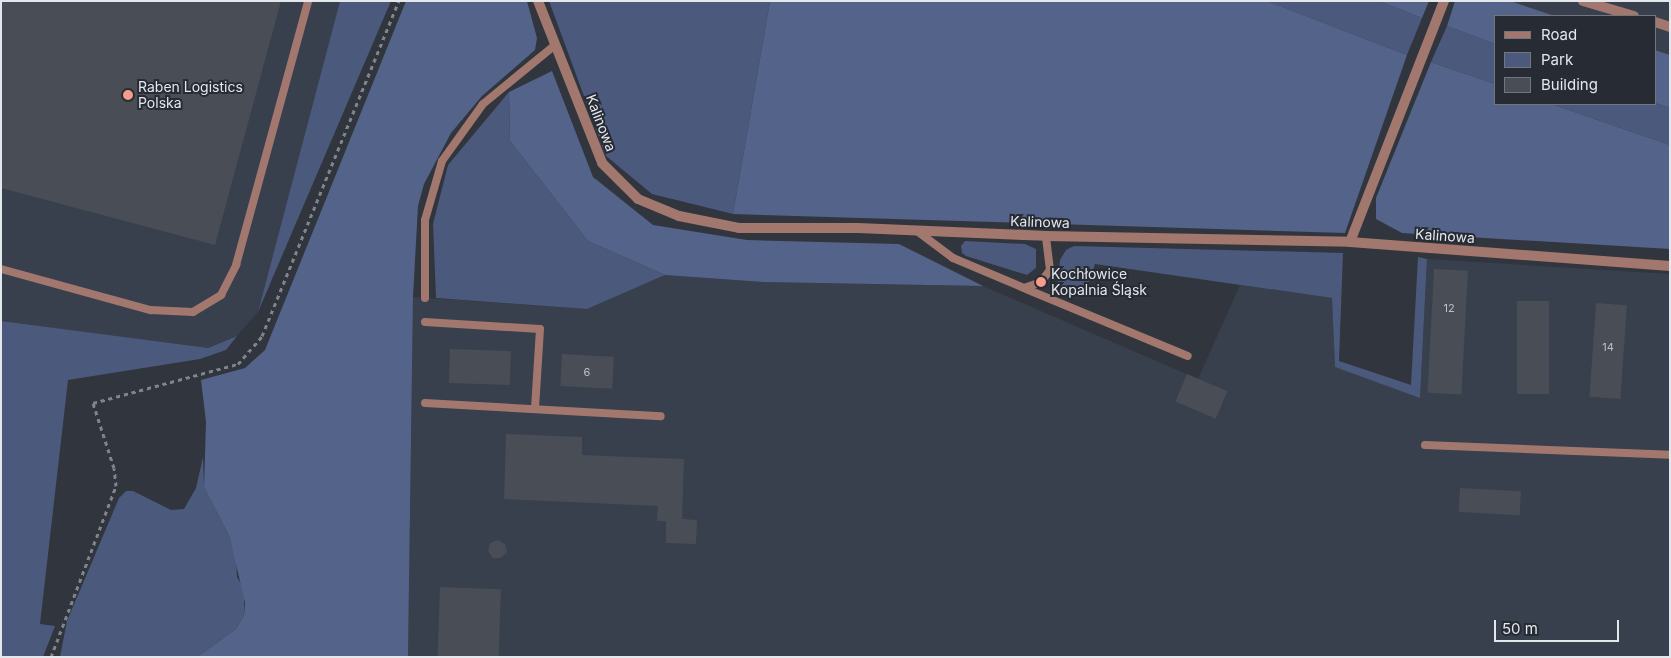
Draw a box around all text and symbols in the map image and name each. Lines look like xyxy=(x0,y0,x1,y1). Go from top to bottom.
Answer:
legend xyxy=(1494,15,1656,105)
text: Road xyxy=(1541,25,1577,44)
text: Park xyxy=(1541,50,1573,69)
text: Building xyxy=(1541,75,1598,94)
place label: Raben Logistics Polska xyxy=(138,79,243,111)
marker: Raben Logistics Polska xyxy=(122,89,134,101)
street label: Kalinowa xyxy=(582,92,620,154)
street label: Kalinowa xyxy=(1010,213,1070,231)
street label: Kalinowa xyxy=(1415,226,1475,246)
place label: Kochłowice Kopalnia Śląsk xyxy=(1051,266,1147,298)
marker: Kochłowice Kopalnia Śląsk xyxy=(1035,276,1047,288)
house number: 12 xyxy=(1443,301,1455,315)
house number: 14 xyxy=(1602,340,1614,354)
house number: 6 xyxy=(584,365,590,379)
scale bar xyxy=(1496,610,1621,642)
text: 50 m xyxy=(1502,619,1538,638)

